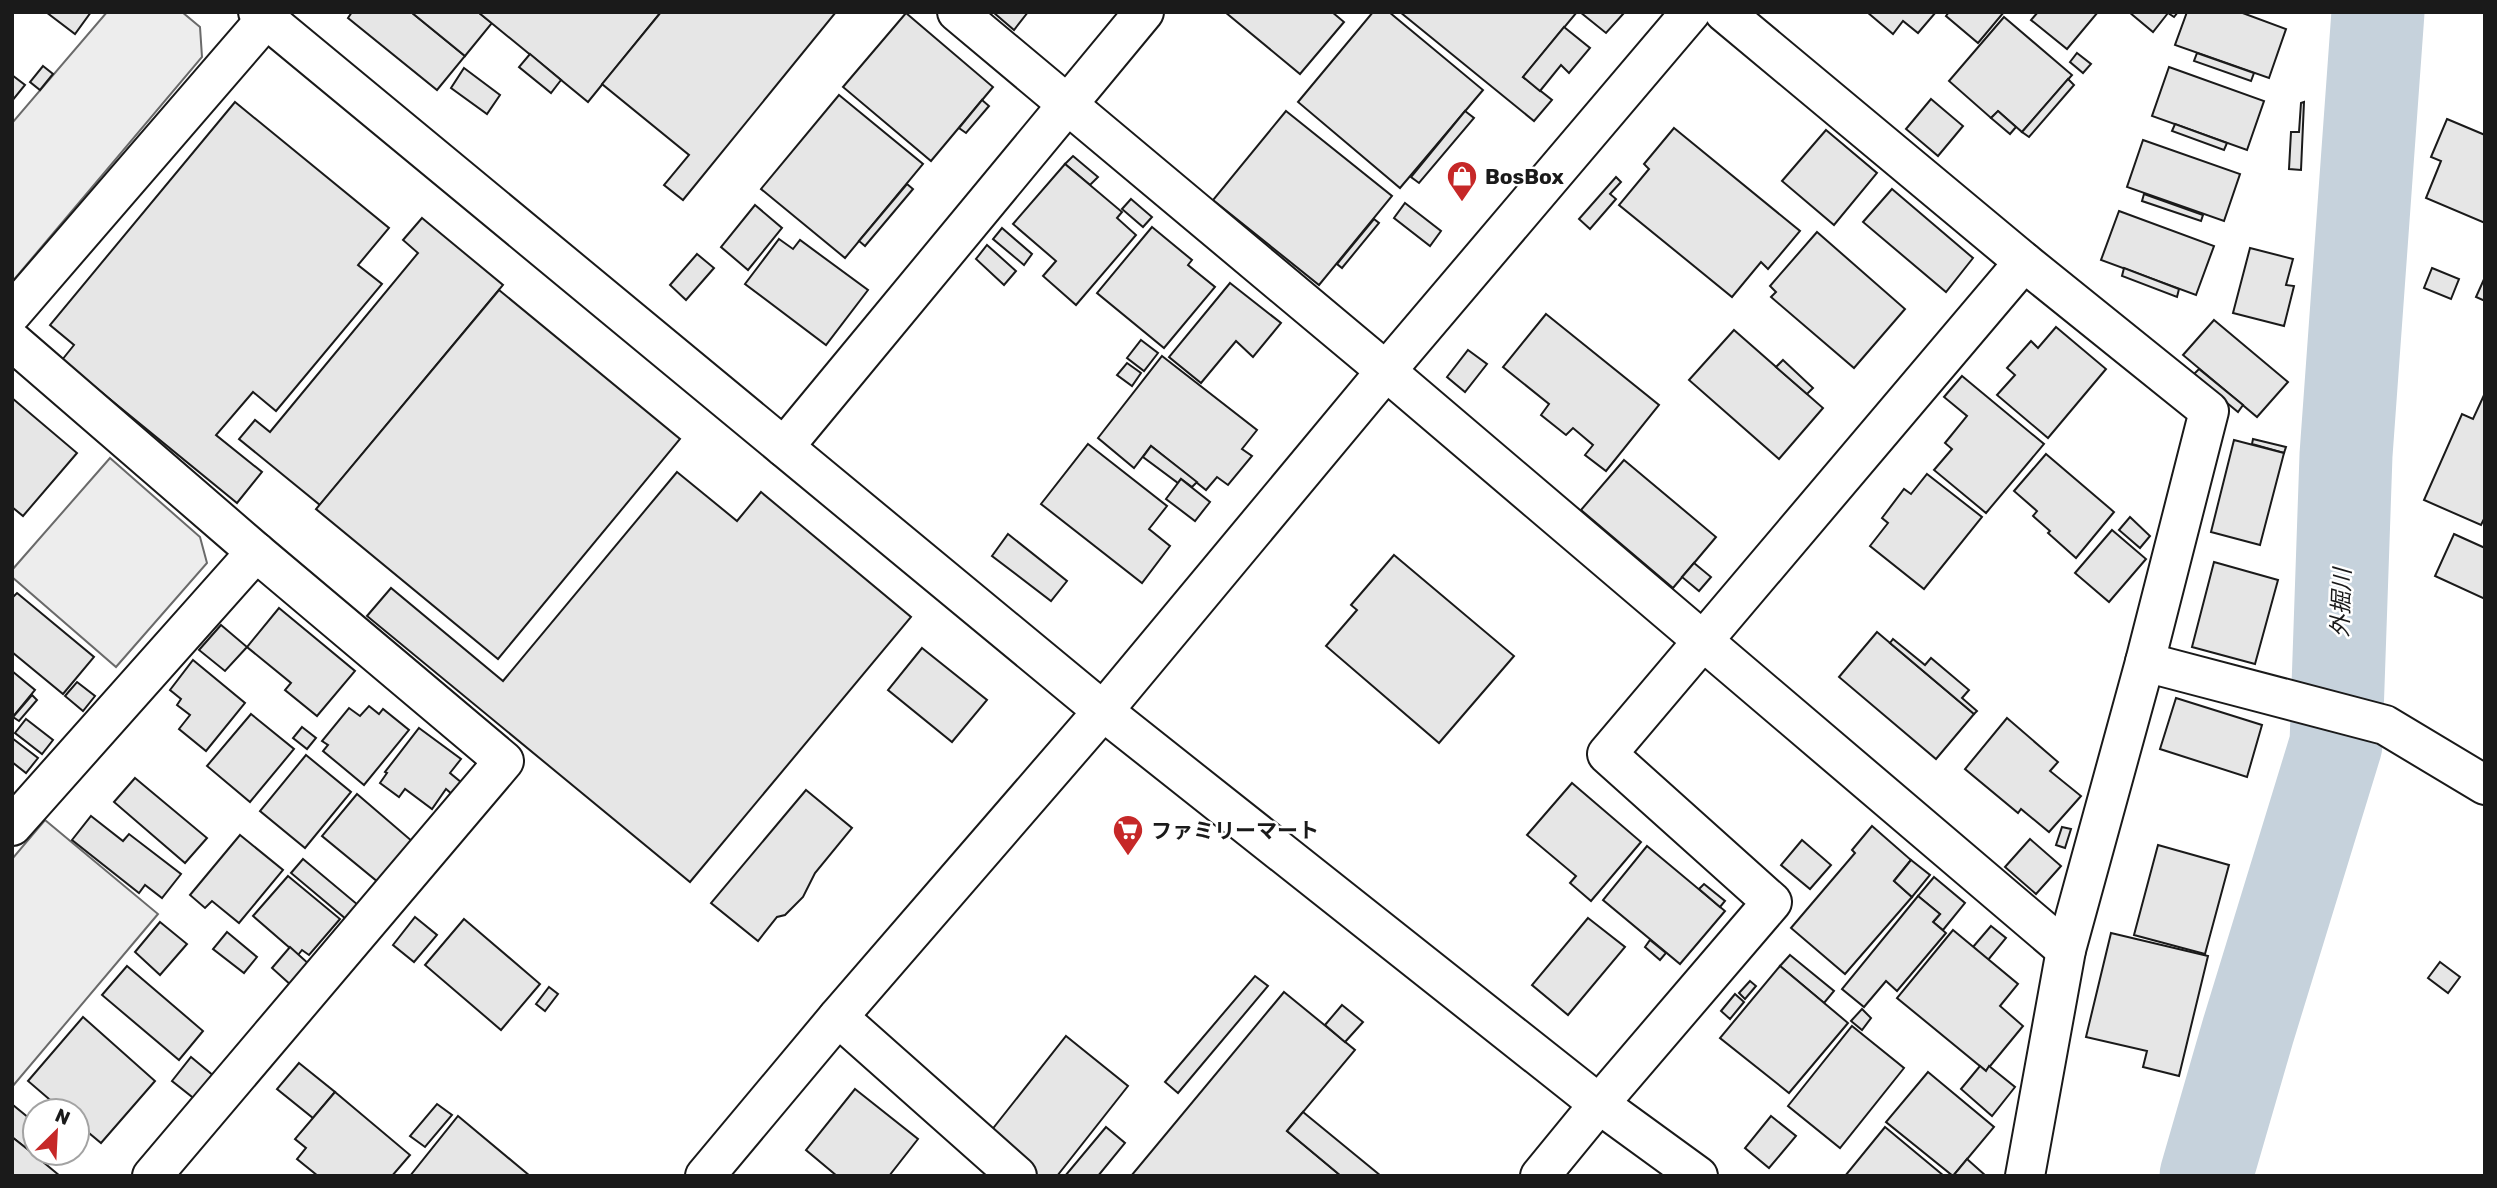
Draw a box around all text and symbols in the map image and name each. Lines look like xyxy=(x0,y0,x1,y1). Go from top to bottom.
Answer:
shop icon: BosBox xyxy=(1445,159,1479,203)
place label: BosBox xyxy=(1485,164,1564,189)
water label: 外掘川 xyxy=(2326,565,2356,638)
supermarket icon: ファミリーマート xyxy=(1111,813,1145,857)
place label: ファミリーマート xyxy=(1151,818,1319,843)
north arrow xyxy=(21,1097,91,1167)
text: N xyxy=(52,1104,74,1130)

